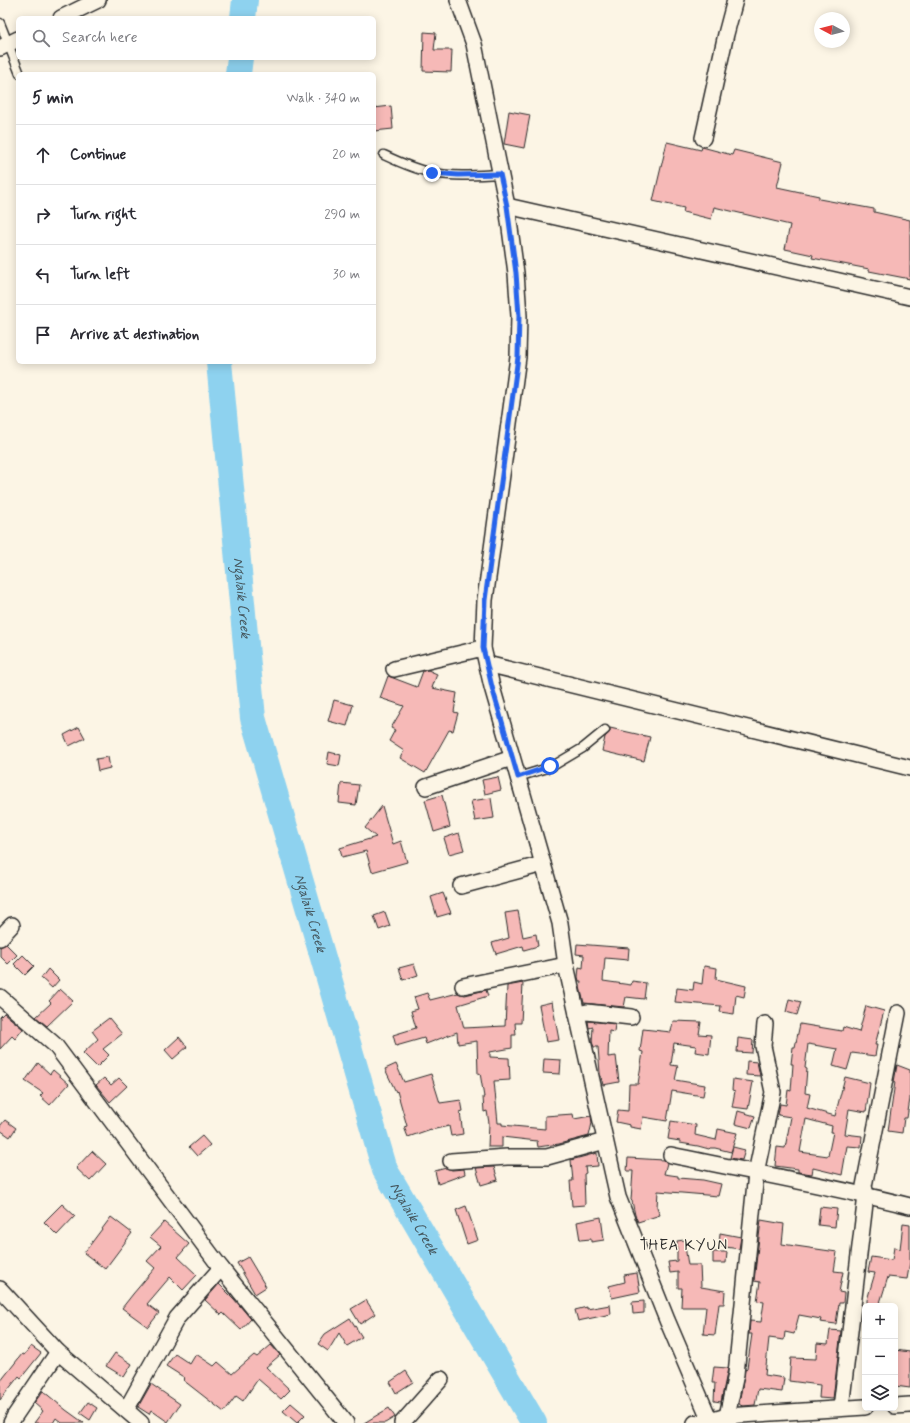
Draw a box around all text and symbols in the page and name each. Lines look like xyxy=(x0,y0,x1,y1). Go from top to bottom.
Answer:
north arrow xyxy=(814,12,850,48)
search box xyxy=(16,16,376,60)
icon: search xyxy=(30,27,52,49)
text: Search here xyxy=(62,28,138,48)
text: 5 min xyxy=(32,87,74,109)
text: Walk · 340 m xyxy=(286,90,360,107)
icon: ahead xyxy=(32,144,54,166)
text: Continue xyxy=(70,145,126,165)
text: 20 m xyxy=(332,146,360,163)
route end xyxy=(423,164,441,182)
icon: right xyxy=(32,204,54,226)
text: Turn right xyxy=(70,205,137,225)
text: 290 m xyxy=(324,206,360,223)
icon: left xyxy=(32,264,54,286)
text: Turn left xyxy=(70,265,130,285)
text: 30 m xyxy=(333,266,360,283)
icon: arrive xyxy=(32,324,54,346)
text: Arrive at destination xyxy=(70,325,199,345)
water label: Ngalaik Creek xyxy=(228,557,254,640)
route start xyxy=(541,757,559,775)
water label: Ngalaik Creek xyxy=(290,872,330,956)
water label: Ngalaik Creek xyxy=(385,1179,442,1259)
district label: THEA KYUN xyxy=(640,1236,728,1256)
map controls xyxy=(862,1303,898,1411)
button: + xyxy=(862,1303,898,1339)
button: − xyxy=(862,1339,898,1375)
button: layers xyxy=(862,1375,898,1411)

